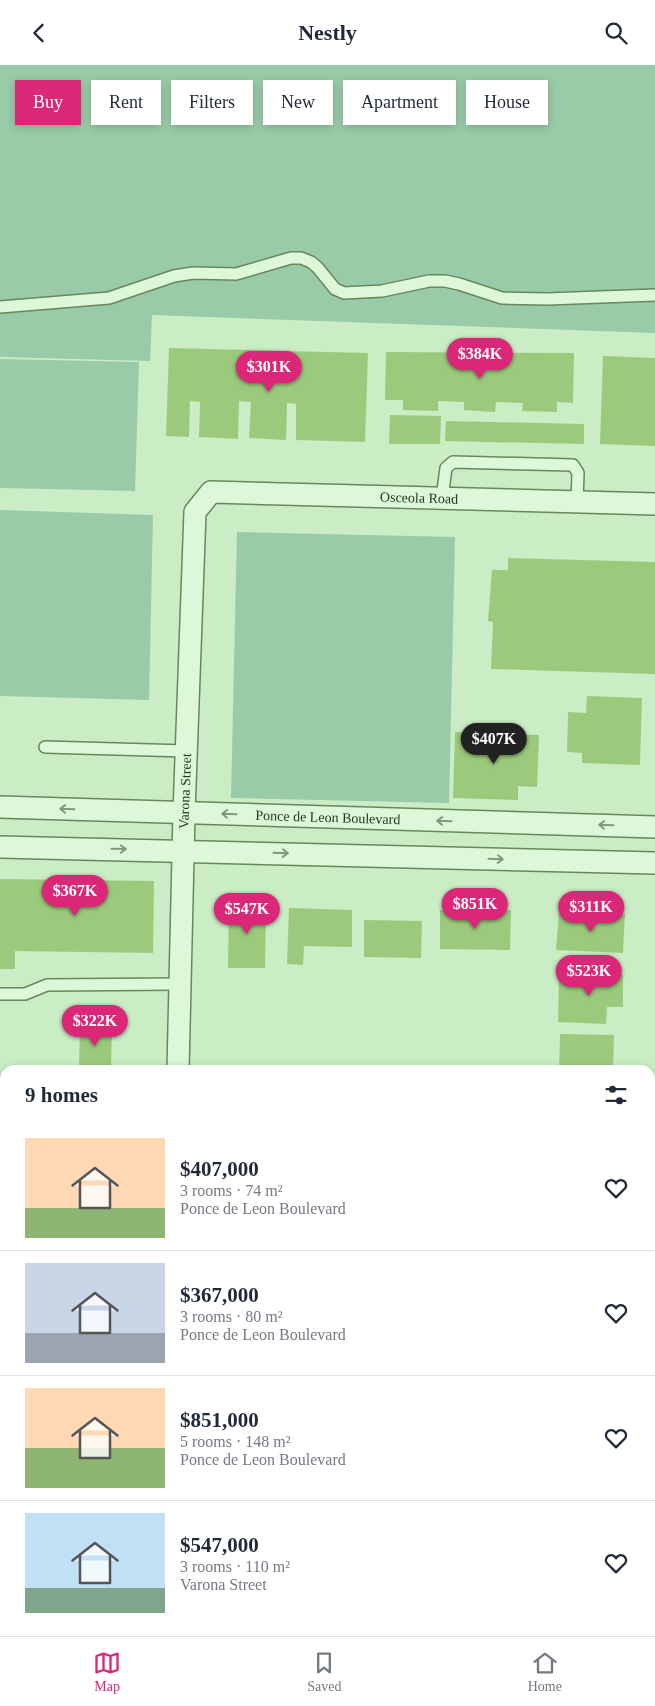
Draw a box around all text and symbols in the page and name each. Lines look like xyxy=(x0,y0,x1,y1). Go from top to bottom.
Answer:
icon: back xyxy=(25,19,53,47)
icon: search xyxy=(602,19,630,47)
text: Nestly xyxy=(298,20,357,45)
chip: Buy xyxy=(15,80,81,125)
chip: Rent xyxy=(91,80,161,125)
chip: Filters xyxy=(171,80,253,125)
chip: New xyxy=(263,80,333,125)
chip: Apartment xyxy=(343,80,456,125)
chip: House xyxy=(466,80,548,125)
pin: $384K xyxy=(445,337,515,380)
text: $384K xyxy=(458,345,502,362)
pin: $301K xyxy=(234,351,304,393)
text: $301K xyxy=(247,358,291,375)
street label: Osceola Road xyxy=(380,489,458,506)
pin: $407K xyxy=(459,723,529,765)
text: $407K xyxy=(472,730,516,747)
street label: Varona Street xyxy=(176,753,194,829)
one-way arrow xyxy=(59,805,75,814)
street label: Ponce de Leon Boulevard xyxy=(255,807,401,827)
one-way arrow xyxy=(221,810,237,819)
one-way arrow xyxy=(436,816,452,825)
one-way arrow xyxy=(599,821,615,830)
one-way arrow xyxy=(110,844,126,854)
one-way arrow xyxy=(272,848,289,858)
one-way arrow xyxy=(488,854,504,864)
pin: $367K xyxy=(40,875,110,917)
text: $367K xyxy=(53,882,97,899)
pin: $851K xyxy=(440,887,510,930)
pin: $311K xyxy=(556,891,626,933)
pin: $547K xyxy=(212,893,282,935)
text: $851K xyxy=(453,895,497,912)
text: $311K xyxy=(569,898,613,915)
text: $547K xyxy=(225,900,269,917)
pin: $523K xyxy=(554,955,624,997)
text: $523K xyxy=(567,962,611,979)
pin: $322K xyxy=(60,1005,130,1047)
text: $322K xyxy=(73,1012,117,1029)
icon: filters xyxy=(602,1081,630,1109)
text: 9 homes xyxy=(25,1083,98,1107)
text: $407,000 xyxy=(180,1157,259,1181)
icon: home xyxy=(65,1158,125,1218)
icon: heart xyxy=(602,1174,630,1202)
text: 3 rooms · 74 m² xyxy=(180,1182,283,1199)
text: Ponce de Leon Boulevard xyxy=(180,1200,346,1217)
icon: home xyxy=(65,1283,125,1343)
text: $367,000 xyxy=(180,1283,259,1307)
icon: heart xyxy=(602,1299,630,1327)
text: 3 rooms · 80 m² xyxy=(180,1308,283,1325)
text: Ponce de Leon Boulevard xyxy=(180,1326,346,1343)
icon: home xyxy=(65,1408,125,1468)
text: $851,000 xyxy=(180,1408,259,1432)
icon: heart xyxy=(602,1424,630,1452)
text: 5 rooms · 148 m² xyxy=(180,1433,291,1450)
text: Ponce de Leon Boulevard xyxy=(180,1451,346,1468)
icon: home xyxy=(65,1533,125,1593)
text: $547,000 xyxy=(180,1533,259,1557)
icon: heart xyxy=(602,1549,630,1577)
text: 3 rooms · 110 m² xyxy=(180,1558,290,1575)
text: Varona Street xyxy=(180,1576,267,1593)
tab: Map xyxy=(93,1649,121,1695)
tab: Saved xyxy=(307,1649,342,1695)
tab: Home xyxy=(528,1649,562,1695)

